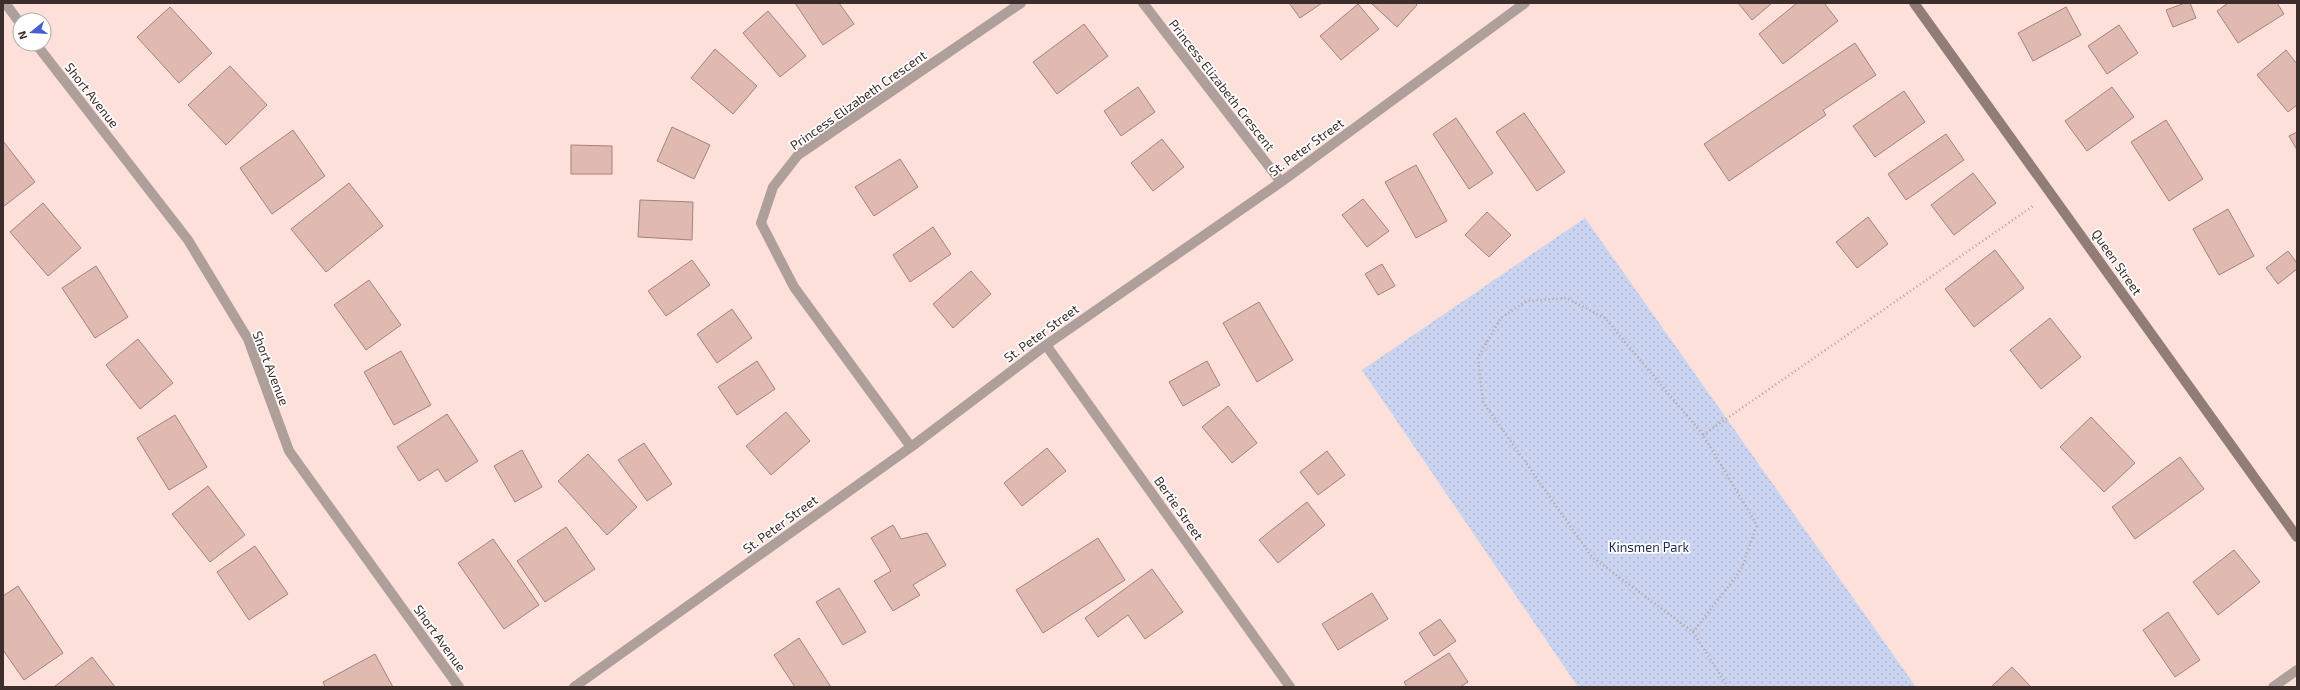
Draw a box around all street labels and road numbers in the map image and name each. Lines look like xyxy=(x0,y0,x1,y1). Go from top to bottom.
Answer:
street label: Princess Elizabeth Crescent xyxy=(1166,16,1278,154)
street label: Princess Elizabeth Crescent xyxy=(787,47,929,153)
street label: Short Avenue xyxy=(62,59,122,131)
street label: St. Peter Street xyxy=(1265,114,1347,179)
street label: Queen Street xyxy=(2088,226,2146,298)
street label: St. Peter Street xyxy=(1000,300,1082,365)
street label: Short Avenue xyxy=(249,328,293,408)
street label: Bertie Street xyxy=(1151,473,1207,543)
street label: St. Peter Street xyxy=(739,491,821,556)
street label: Short Avenue xyxy=(410,602,470,674)

